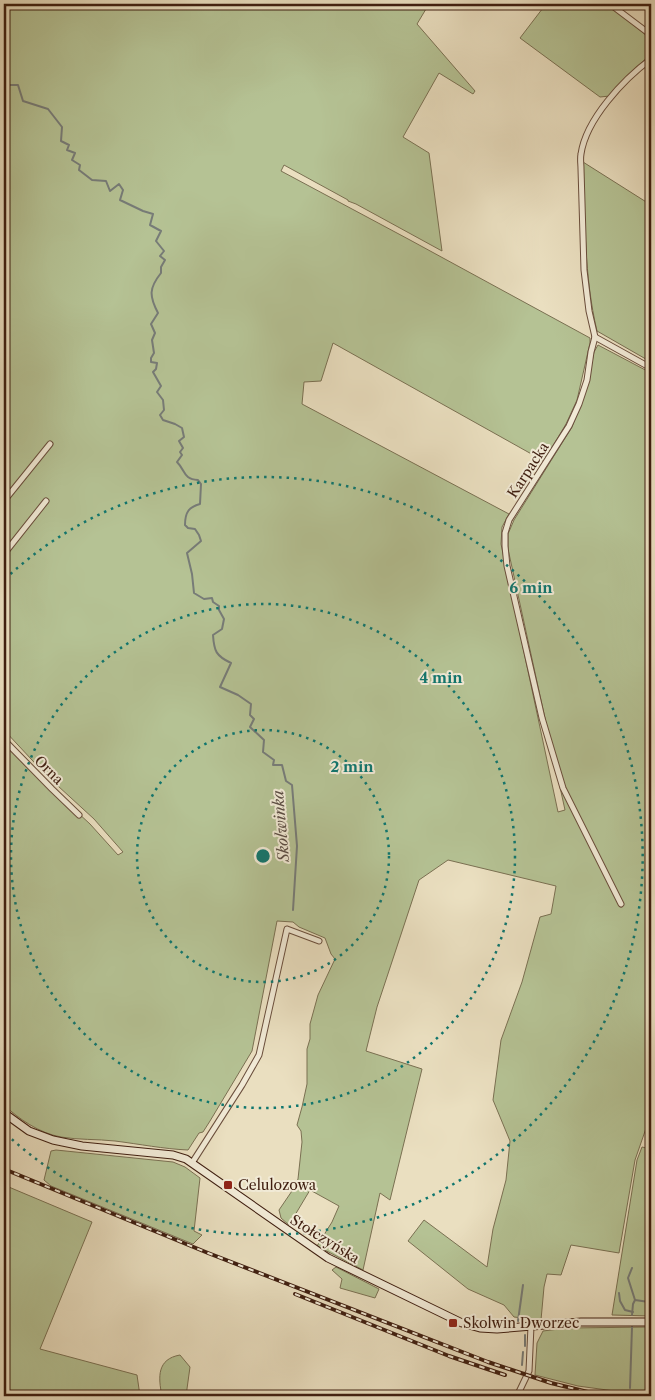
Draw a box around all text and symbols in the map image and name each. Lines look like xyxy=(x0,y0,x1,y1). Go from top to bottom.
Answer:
street label: Karpacka xyxy=(503,438,553,501)
text: 6 min xyxy=(509,578,553,597)
text: 4 min xyxy=(419,668,463,687)
street label: Orna xyxy=(31,752,68,789)
text: 2 min xyxy=(330,757,374,776)
water label: Skolwinka xyxy=(268,789,293,864)
centre of rings xyxy=(254,847,272,865)
place label: Celulozowa xyxy=(238,1176,317,1194)
marker: Celulozowa xyxy=(222,1179,234,1191)
street label: Stołczyńska xyxy=(287,1211,364,1268)
place label: Skolwin Dworzec xyxy=(463,1314,579,1332)
marker: Skolwin Dworzec xyxy=(447,1317,459,1329)

